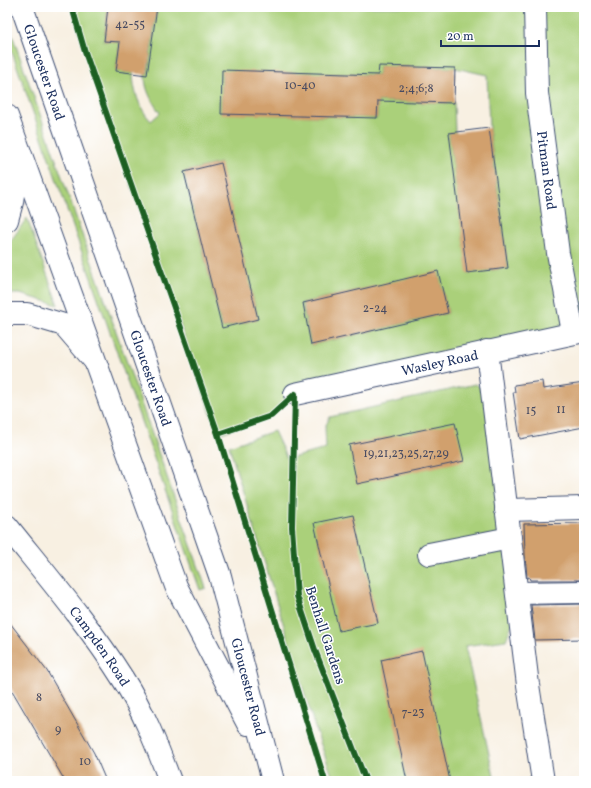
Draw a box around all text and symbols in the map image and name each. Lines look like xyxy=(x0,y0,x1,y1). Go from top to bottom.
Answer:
house number: 42-55 xyxy=(115,17,145,33)
street label: Gloucester Road xyxy=(18,22,69,123)
scale bar xyxy=(441,22,539,48)
text: 20 m xyxy=(447,29,474,45)
house number: 10-40 xyxy=(285,78,315,94)
house number: 2;4;6;8 xyxy=(398,81,434,97)
street label: Pitman Road xyxy=(531,130,560,211)
house number: 2-24 xyxy=(363,301,387,317)
street label: Gloucester Road xyxy=(124,328,175,429)
street label: Wasley Road xyxy=(400,346,480,382)
house number: 11 xyxy=(556,402,566,418)
house number: 15 xyxy=(526,403,536,419)
house number: 19,21,23,25,27,29 xyxy=(363,446,449,462)
street label: Benhall Gardens xyxy=(300,584,349,687)
street label: Campden Road xyxy=(64,603,133,691)
street label: Gloucester Road xyxy=(225,636,269,738)
house number: 8 xyxy=(36,690,42,706)
house number: 7-23 xyxy=(402,705,424,721)
house number: 9 xyxy=(55,722,61,738)
house number: 10 xyxy=(79,754,91,770)

